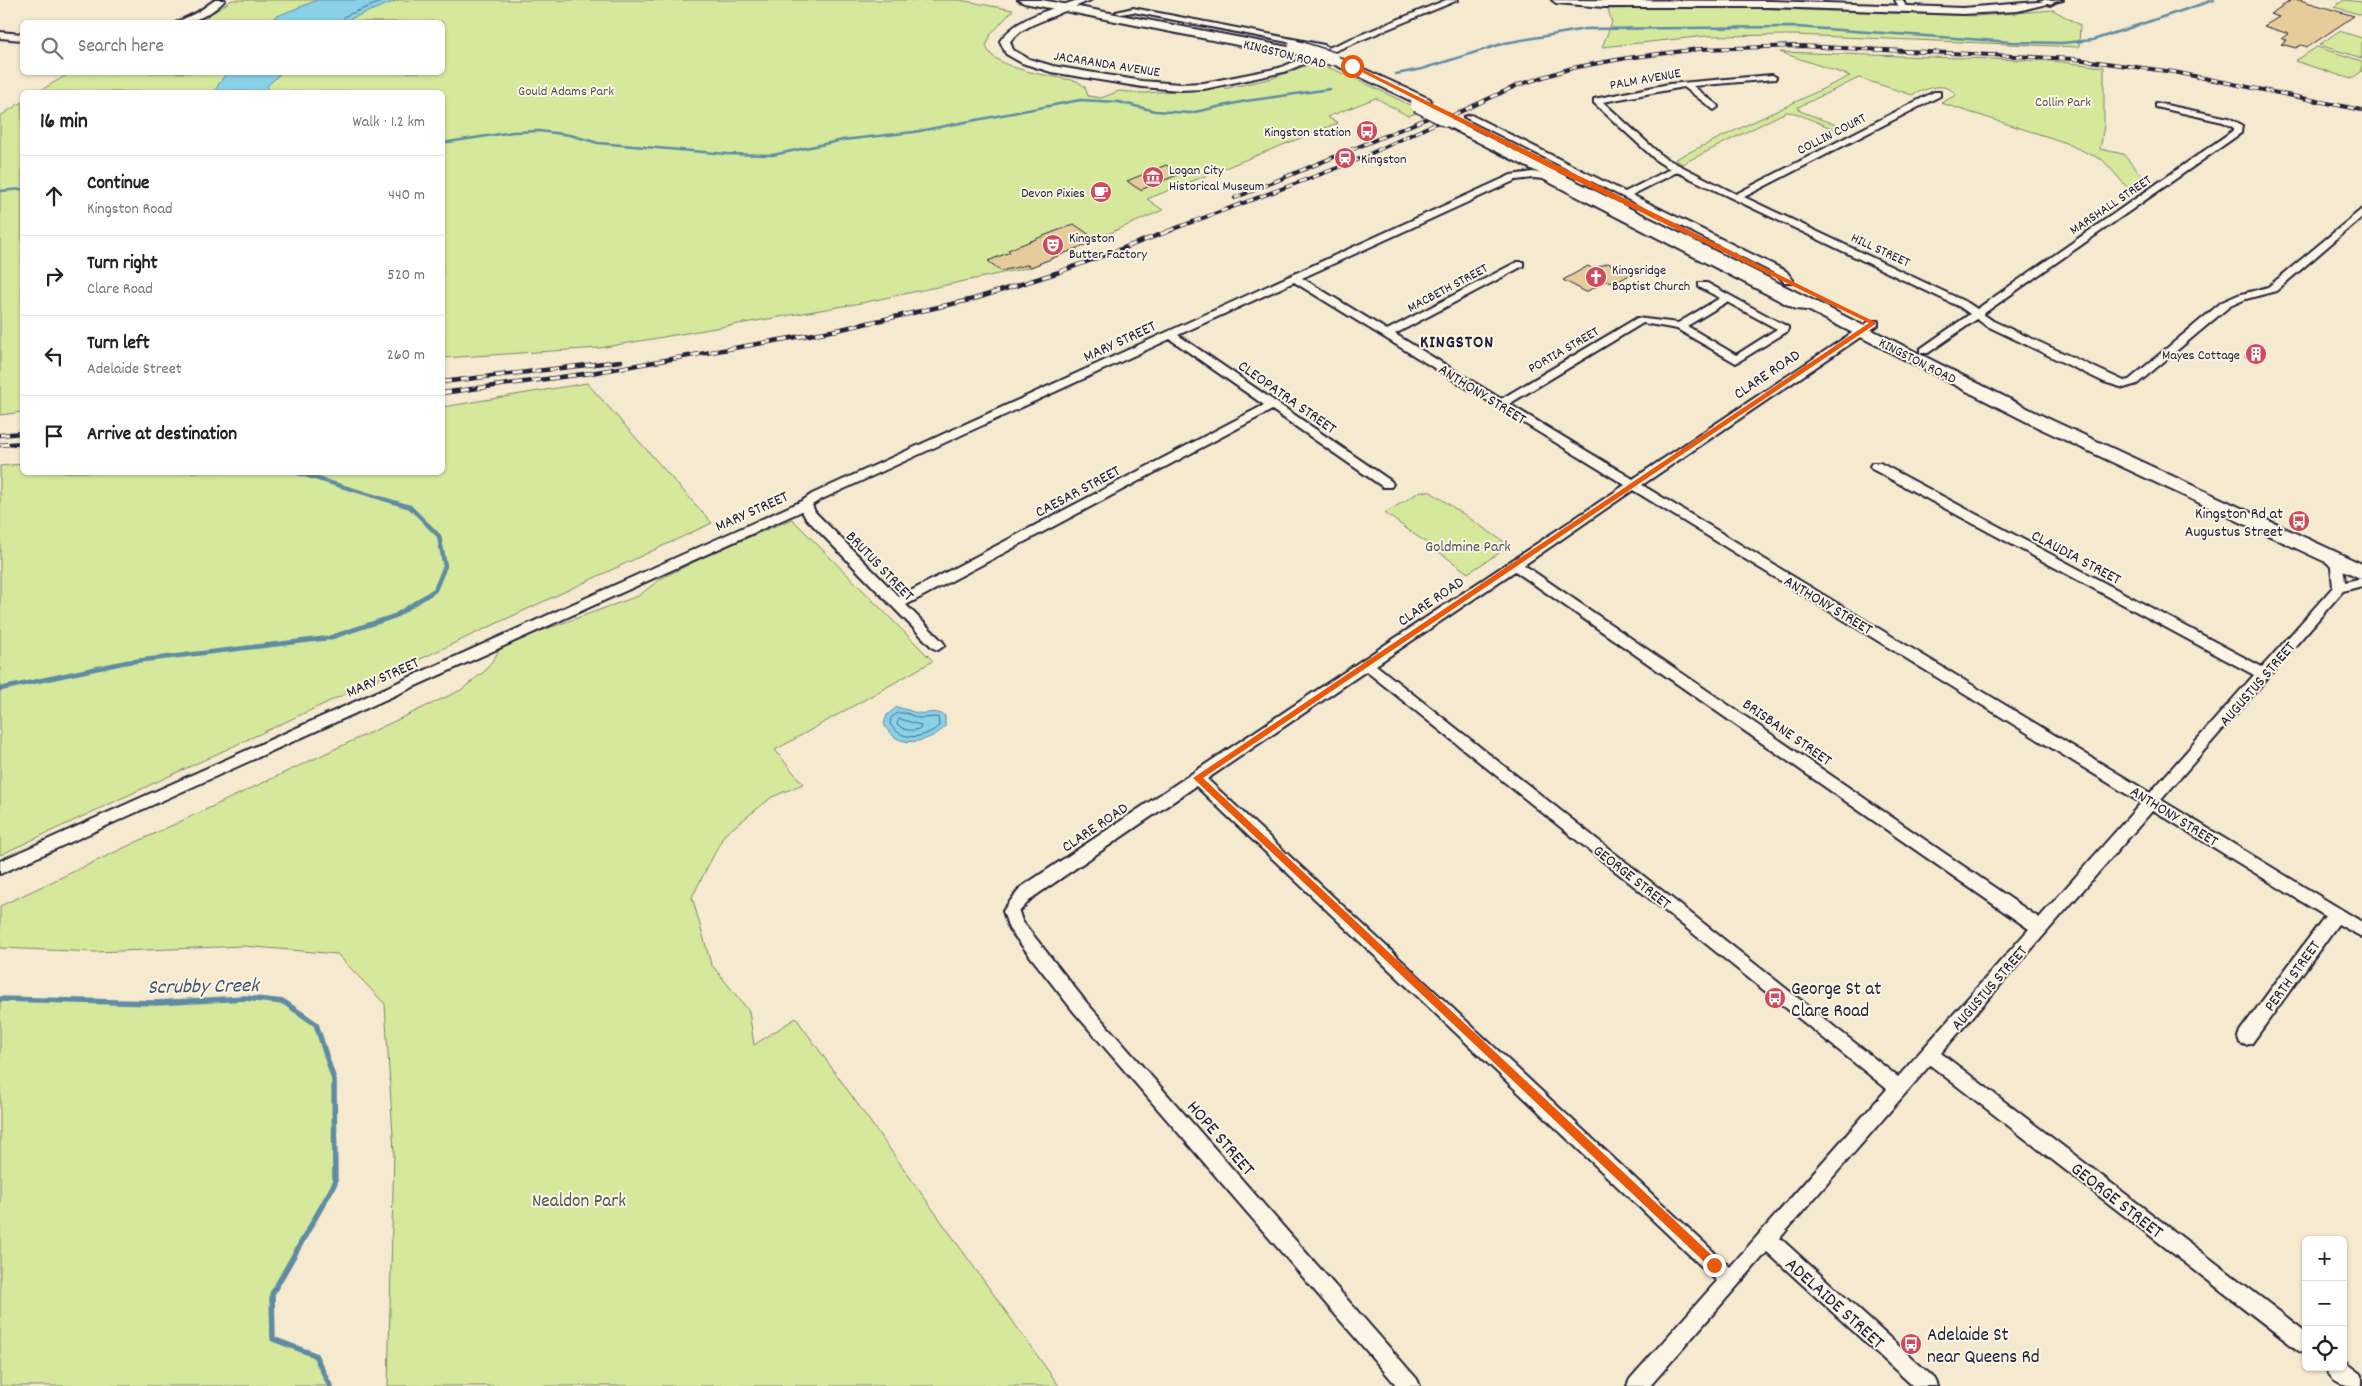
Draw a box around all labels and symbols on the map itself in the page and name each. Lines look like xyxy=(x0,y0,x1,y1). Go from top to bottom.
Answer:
street label: KINGSTON ROAD xyxy=(1241,35,1328,75)
street label: JACARANDA AVENUE xyxy=(1052,47,1162,83)
route start xyxy=(1341,55,1364,78)
street label: PALM AVENUE xyxy=(1608,64,1683,96)
park label: Gould Adams Park xyxy=(518,82,614,102)
park label: Collin Park xyxy=(2035,93,2091,113)
street label: COLLIN COURT xyxy=(1794,109,1870,161)
bus stop icon: Kingston station xyxy=(1355,119,1379,143)
place label: Kingston station xyxy=(1264,123,1351,143)
station icon: Kingston xyxy=(1333,146,1357,170)
place label: Kingston xyxy=(1361,150,1406,170)
place label: Logan City Historical Museum xyxy=(1169,161,1264,197)
museum icon: Logan City Historical Museum xyxy=(1141,165,1165,189)
street label: MARSHALL STREET xyxy=(2066,171,2157,241)
cafe icon: Devon Pixies xyxy=(1089,180,1113,204)
place label: Devon Pixies xyxy=(1021,184,1085,204)
street label: HILL STREET xyxy=(1847,228,1913,273)
place label: Kingston Butter Factory xyxy=(1069,229,1148,265)
theatre icon: Kingston Butter Factory xyxy=(1041,233,1065,257)
street label: MACBETH STREET xyxy=(1404,259,1492,318)
place label: Kingsridge Baptist Church xyxy=(1612,261,1690,297)
church icon: Kingsridge Baptist Church xyxy=(1584,265,1608,289)
street label: MARY STREET xyxy=(1080,315,1161,369)
street label: PORTIA STREET xyxy=(1525,322,1604,379)
district label: KINGSTON xyxy=(1420,331,1494,356)
street label: KINGSTON ROAD xyxy=(1875,334,1959,390)
building icon: Mayes Cottage xyxy=(2244,342,2268,366)
street label: CLARE ROAD xyxy=(1730,344,1805,406)
place label: Mayes Cottage xyxy=(2162,346,2240,366)
street label: CLEOPATRA STREET xyxy=(1233,355,1341,441)
street label: ANTHONY STREET xyxy=(1433,359,1531,432)
street label: CAESAR STREET xyxy=(1032,460,1125,524)
street label: MARY STREET xyxy=(712,486,793,539)
place label: Kingston Rd at Augustus Street xyxy=(2185,503,2283,544)
bus stop icon: Kingston Rd at Augustus Street xyxy=(2287,509,2311,533)
street label: CLAUDIA STREET xyxy=(2027,525,2125,592)
street label: BRUTUS STREET xyxy=(840,526,919,608)
park label: Goldmine Park xyxy=(1425,536,1511,559)
street label: CLARE ROAD xyxy=(1394,571,1469,633)
street label: ANTHONY STREET xyxy=(1779,571,1877,642)
street label: AUGUSTUS STREET xyxy=(2214,637,2302,732)
street label: MARY STREET xyxy=(343,652,424,705)
street label: BRISBANE STREET xyxy=(1737,694,1837,773)
street label: ANTHONY STREET xyxy=(2125,781,2223,854)
street label: CLARE ROAD xyxy=(1058,797,1133,859)
street label: GEORGE STREET xyxy=(1588,840,1676,916)
street label: PERTH STREET xyxy=(2259,936,2327,1017)
street label: AUGUSTUS STREET xyxy=(1946,941,2034,1036)
water label: Scrubby Creek xyxy=(147,972,261,1004)
place label: George St at Clare Road xyxy=(1791,977,1881,1026)
bus stop icon: George St at Clare Road xyxy=(1763,986,1787,1010)
street label: HOPE STREET xyxy=(1179,1096,1260,1183)
street label: GEORGE STREET xyxy=(2064,1157,2168,1247)
park label: Nealdon Park xyxy=(532,1189,626,1216)
street label: ADELAIDE STREET xyxy=(1778,1253,1890,1357)
route end xyxy=(1703,1254,1726,1277)
place label: Adelaide St near Queens Rd xyxy=(1927,1323,2040,1372)
bus stop icon: Adelaide St near Queens Rd xyxy=(1899,1332,1923,1356)

